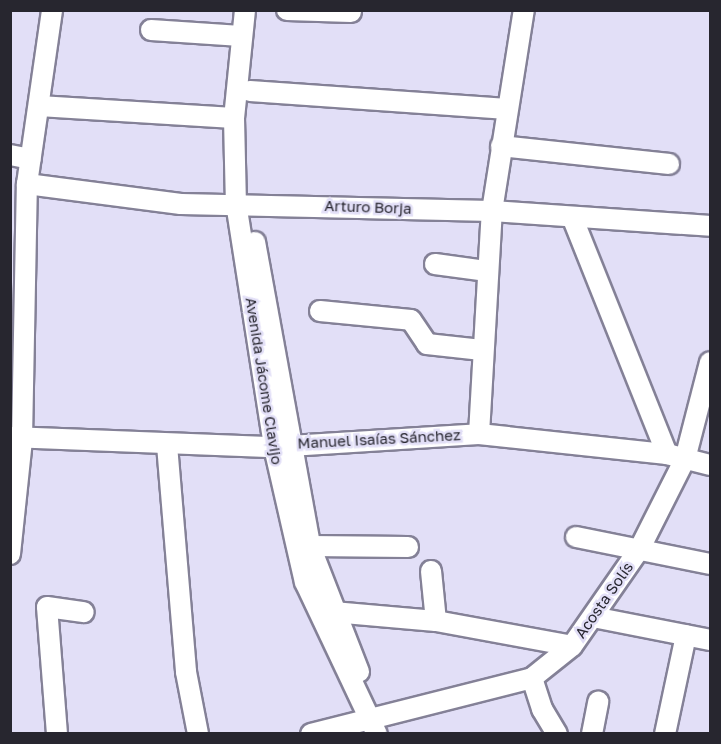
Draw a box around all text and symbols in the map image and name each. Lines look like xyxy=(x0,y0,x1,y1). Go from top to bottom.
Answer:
street label: Arturo Borja xyxy=(324,196,412,218)
street label: Avenida Jácome Clavijo xyxy=(242,296,286,466)
street label: Manuel Isaías Sánchez xyxy=(297,426,461,452)
street label: Acosta Solís xyxy=(571,559,637,641)

